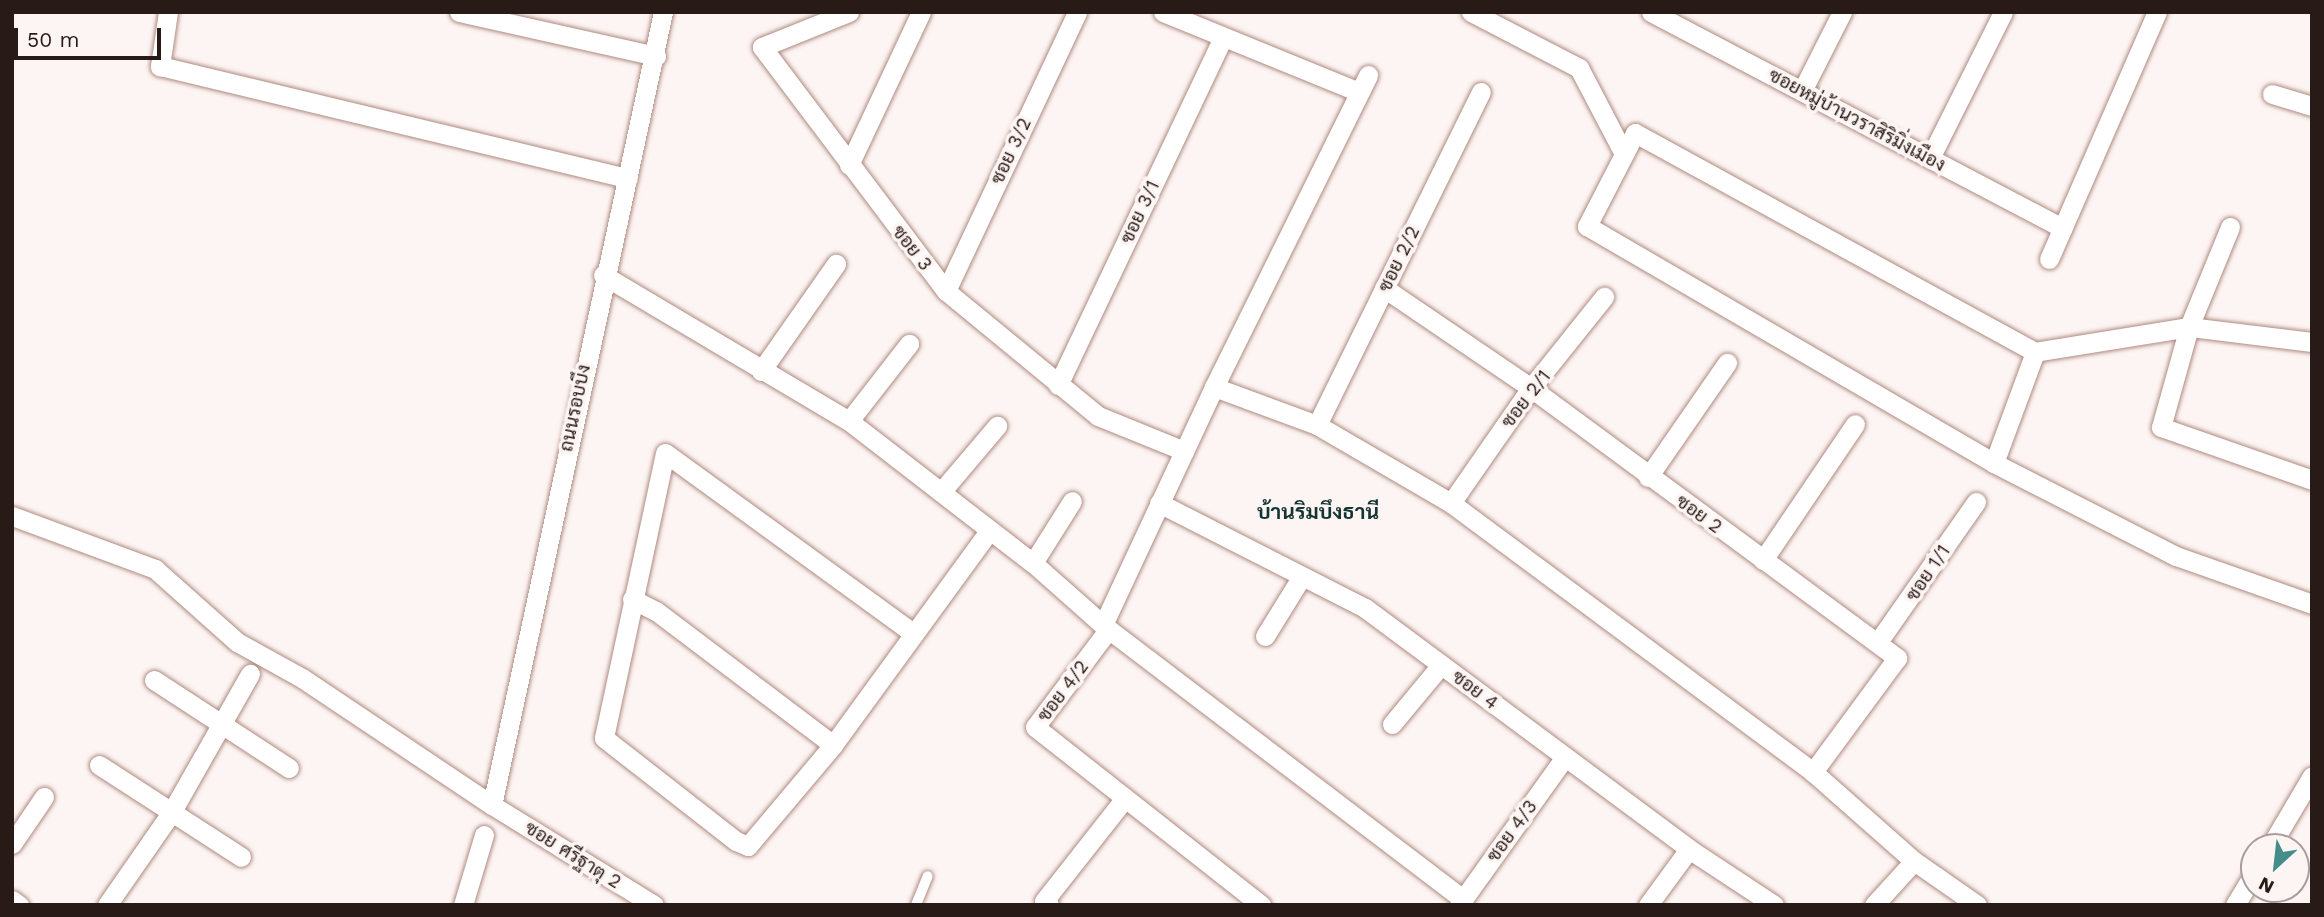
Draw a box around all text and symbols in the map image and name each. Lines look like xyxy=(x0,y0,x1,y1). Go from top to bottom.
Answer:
scale bar xyxy=(18,14,164,58)
text: 50 m xyxy=(27,27,79,52)
street label: ซอยหมู่บ้านวราสิริมิ่งเมือง xyxy=(1765,64,1949,176)
street label: ซอย 3/2 xyxy=(986,114,1036,188)
street label: ซอย 3/1 xyxy=(1116,177,1164,247)
street label: ซอย 3 xyxy=(887,221,937,275)
street label: ซอย 2/2 xyxy=(1373,222,1425,296)
street label: ถนนรอบบึง xyxy=(555,362,595,454)
street label: ซอย 2/1 xyxy=(1496,366,1556,432)
street label: ซอย 2 xyxy=(1672,490,1726,538)
district label: บ้านริมบึงธานี xyxy=(1257,499,1379,525)
street label: ซอย 1/1 xyxy=(1901,540,1955,606)
street label: ซอย 4/2 xyxy=(1032,656,1094,726)
street label: ซอย 4 xyxy=(1447,665,1503,715)
street label: ซอย 4/3 xyxy=(1482,796,1542,866)
street label: ซอย ศรีฐาตุ 2 xyxy=(521,816,625,894)
north arrow xyxy=(2240,833,2310,903)
text: N xyxy=(2255,872,2278,899)

